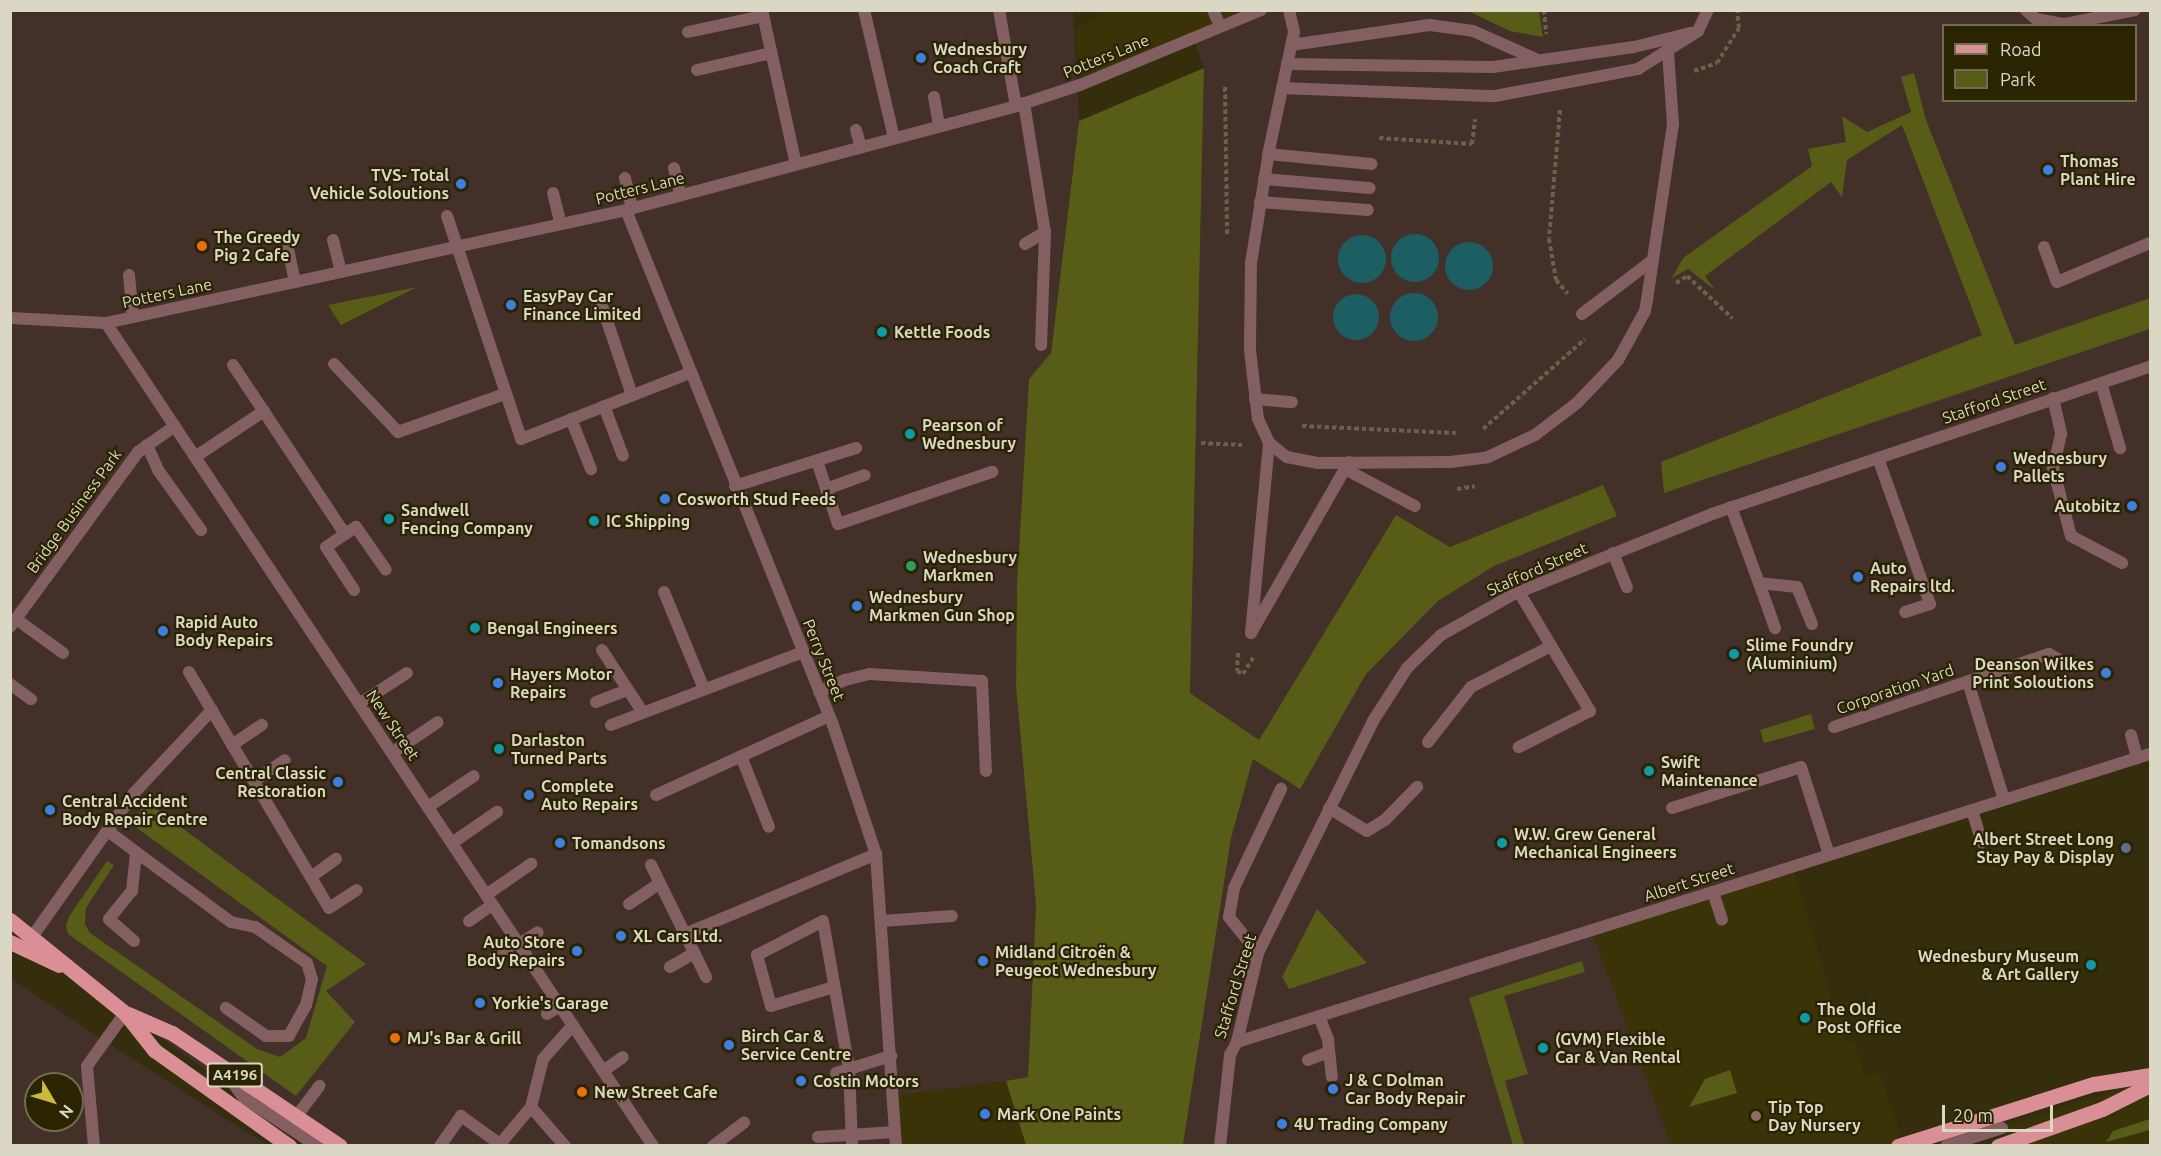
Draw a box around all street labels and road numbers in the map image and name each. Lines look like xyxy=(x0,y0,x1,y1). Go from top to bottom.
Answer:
street label: Potters Lane xyxy=(1060,30,1152,82)
street label: Potters Lane xyxy=(593,168,687,208)
street label: Potters Lane xyxy=(120,274,214,312)
street label: Stafford Street xyxy=(1940,374,2048,428)
street label: Bridge Business Park xyxy=(23,445,125,577)
street label: Stafford Street xyxy=(1484,538,1590,600)
street label: Perry Street xyxy=(799,616,849,704)
street label: Corporation Yard xyxy=(1834,660,1956,718)
street label: New Street xyxy=(362,686,424,764)
street label: Albert Street xyxy=(1642,858,1736,906)
street label: Stafford Street xyxy=(1210,931,1260,1041)
road number: A4196 xyxy=(206,1063,264,1087)

